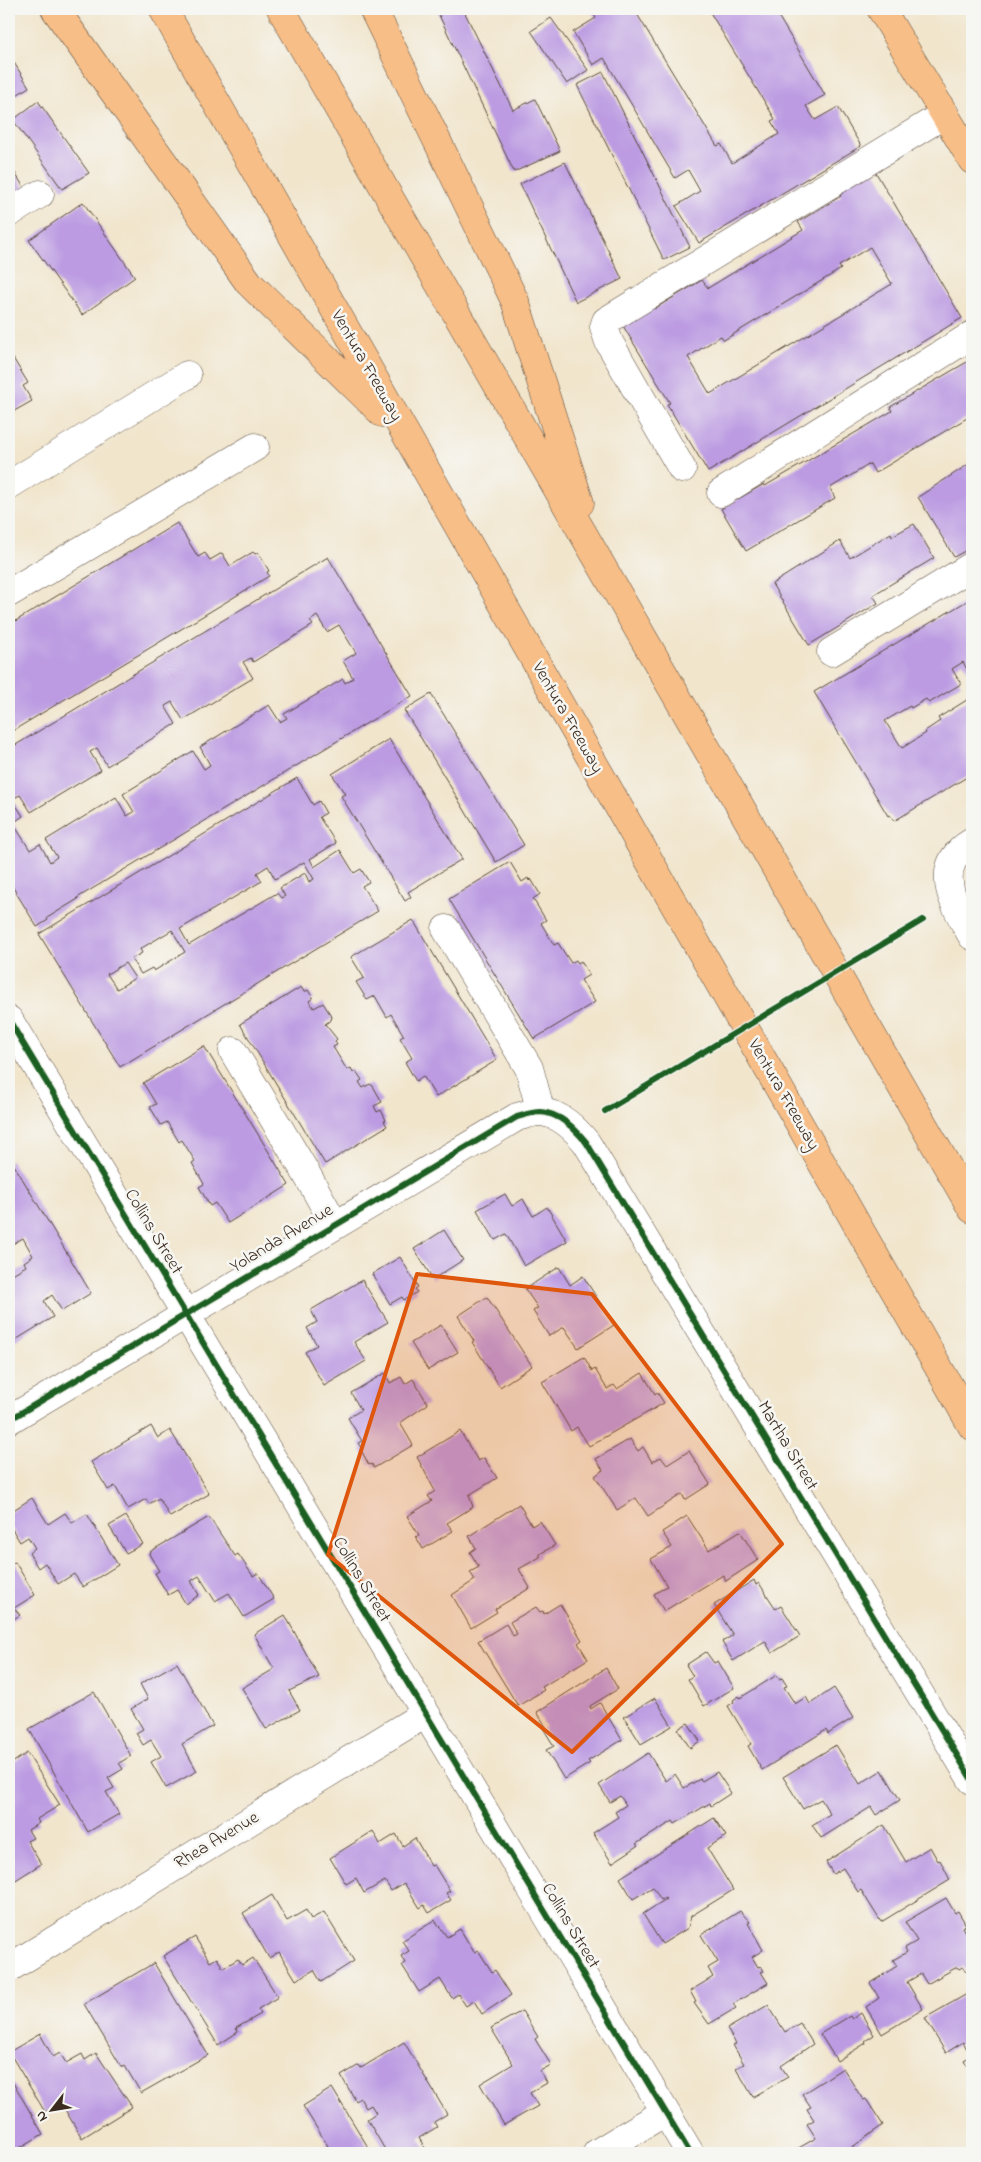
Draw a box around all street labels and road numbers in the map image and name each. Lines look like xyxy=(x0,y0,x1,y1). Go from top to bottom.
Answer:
street label: Ventura Freeway xyxy=(323,305,409,427)
street label: Ventura Freeway xyxy=(524,657,610,779)
street label: Ventura Freeway xyxy=(740,1034,826,1156)
street label: Collins Street xyxy=(117,1184,189,1280)
street label: Yolanda Avenue xyxy=(225,1197,339,1280)
street label: Martha Street xyxy=(750,1396,824,1496)
street label: Collins Street xyxy=(325,1532,397,1628)
street label: Rhea Avenue xyxy=(170,1805,265,1877)
street label: Collins Street xyxy=(534,1878,606,1974)

